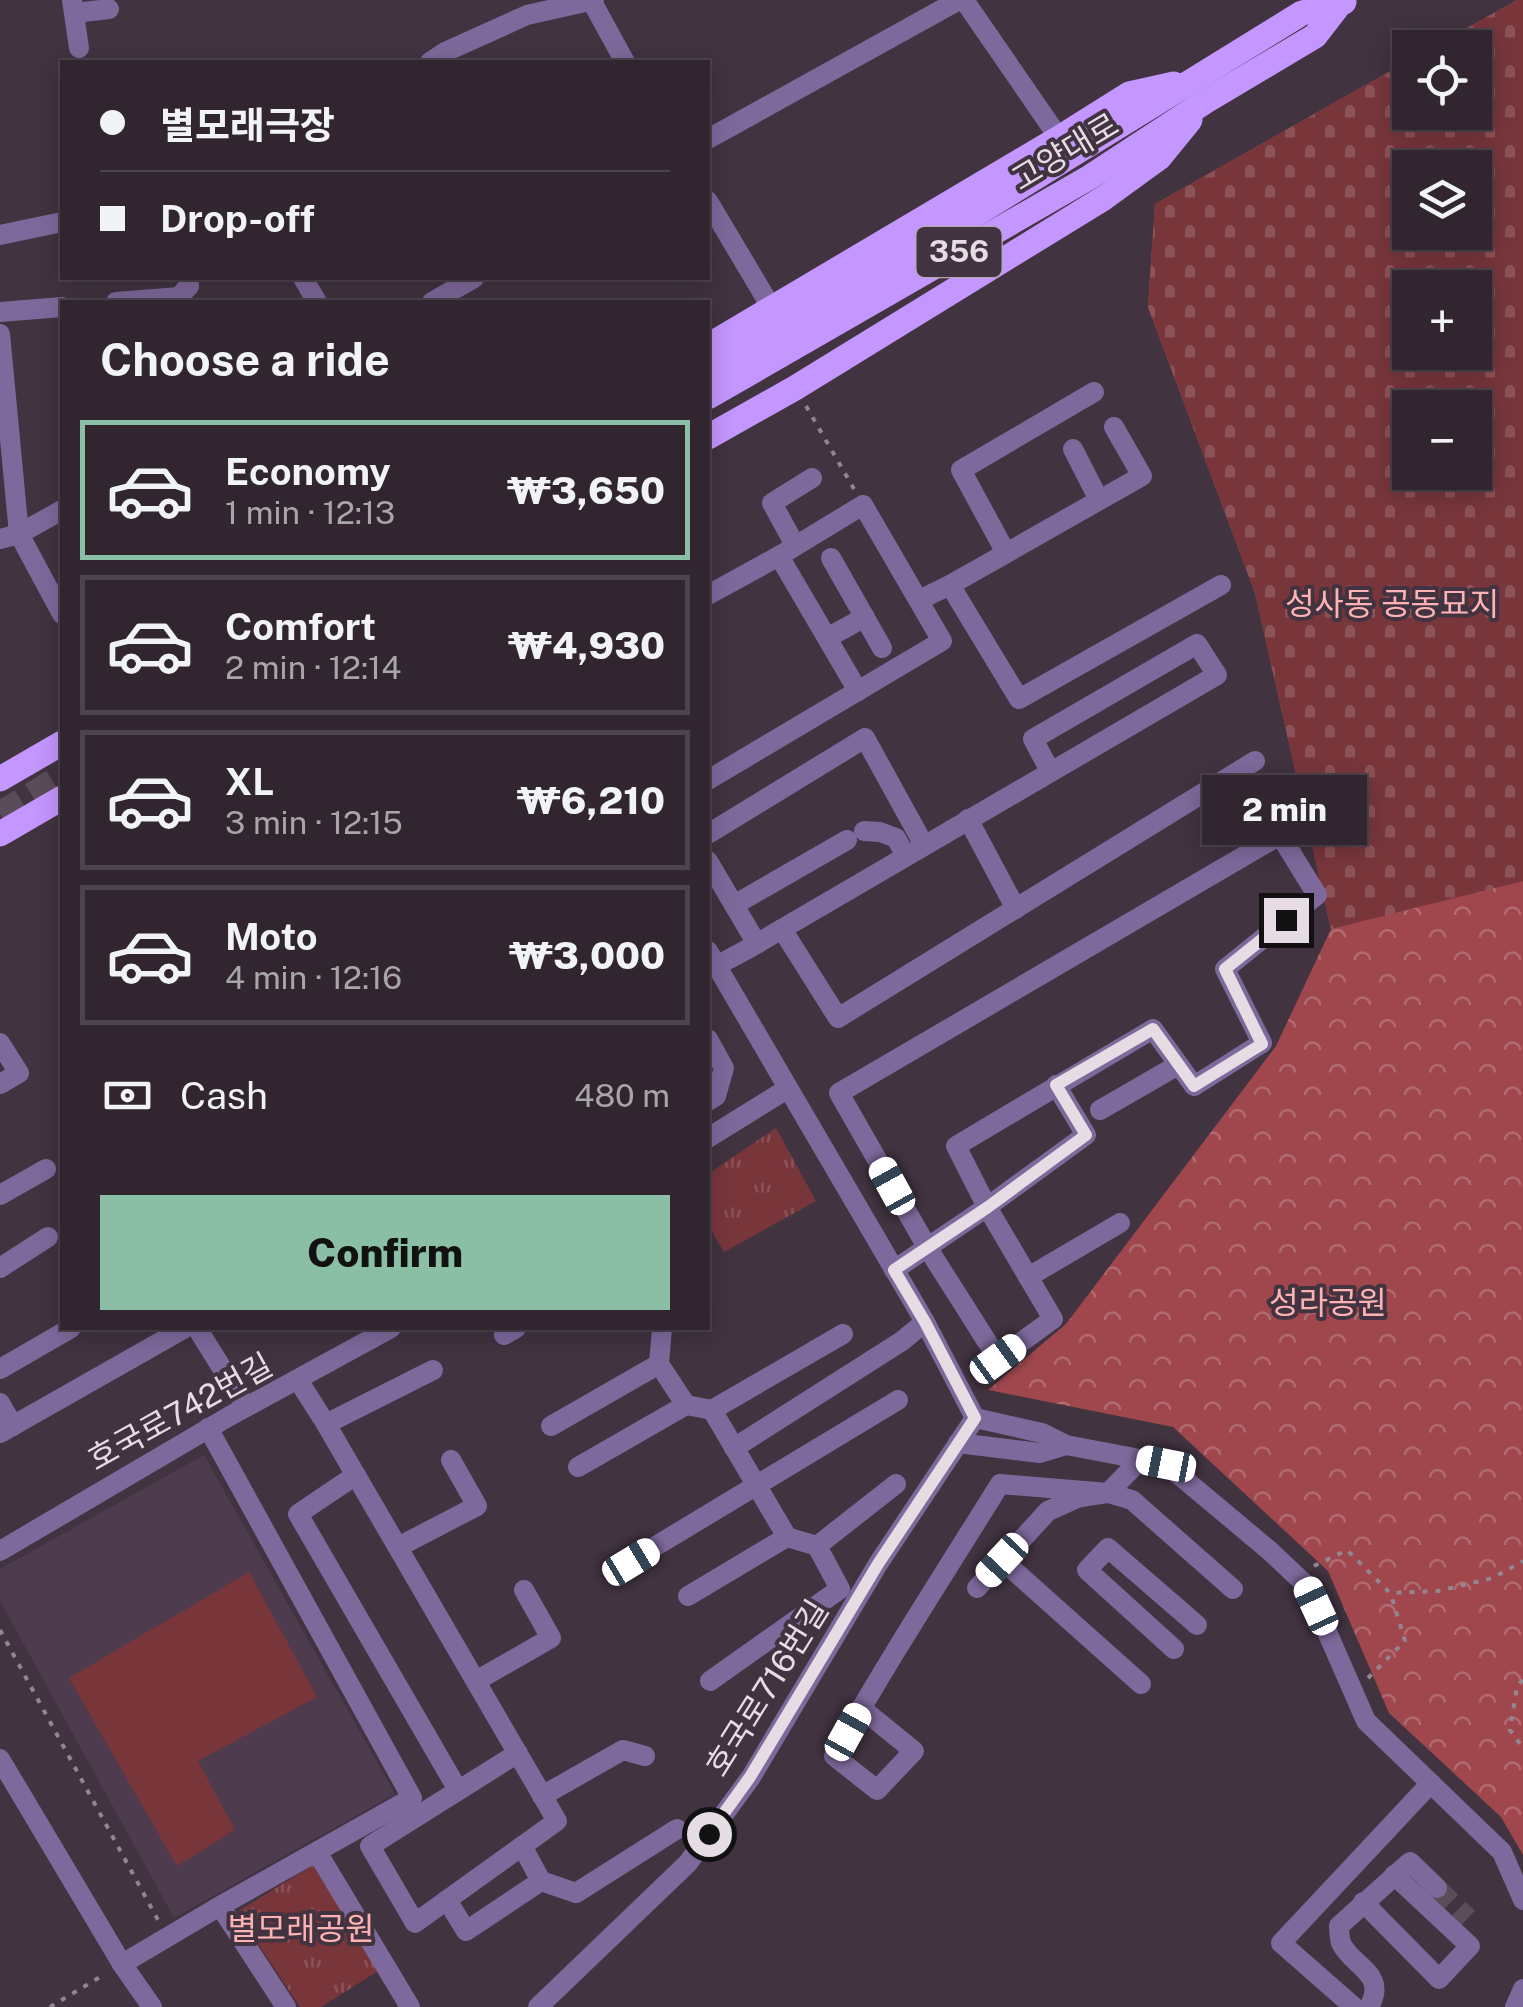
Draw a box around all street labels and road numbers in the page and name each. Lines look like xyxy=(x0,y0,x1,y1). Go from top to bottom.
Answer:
street label: 고양대로 xyxy=(1005,105,1125,198)
road number: 356 xyxy=(916,227,1002,277)
street label: 호국로742번길 xyxy=(81,1346,278,1477)
street label: 호국로716번길 xyxy=(698,1593,835,1782)

